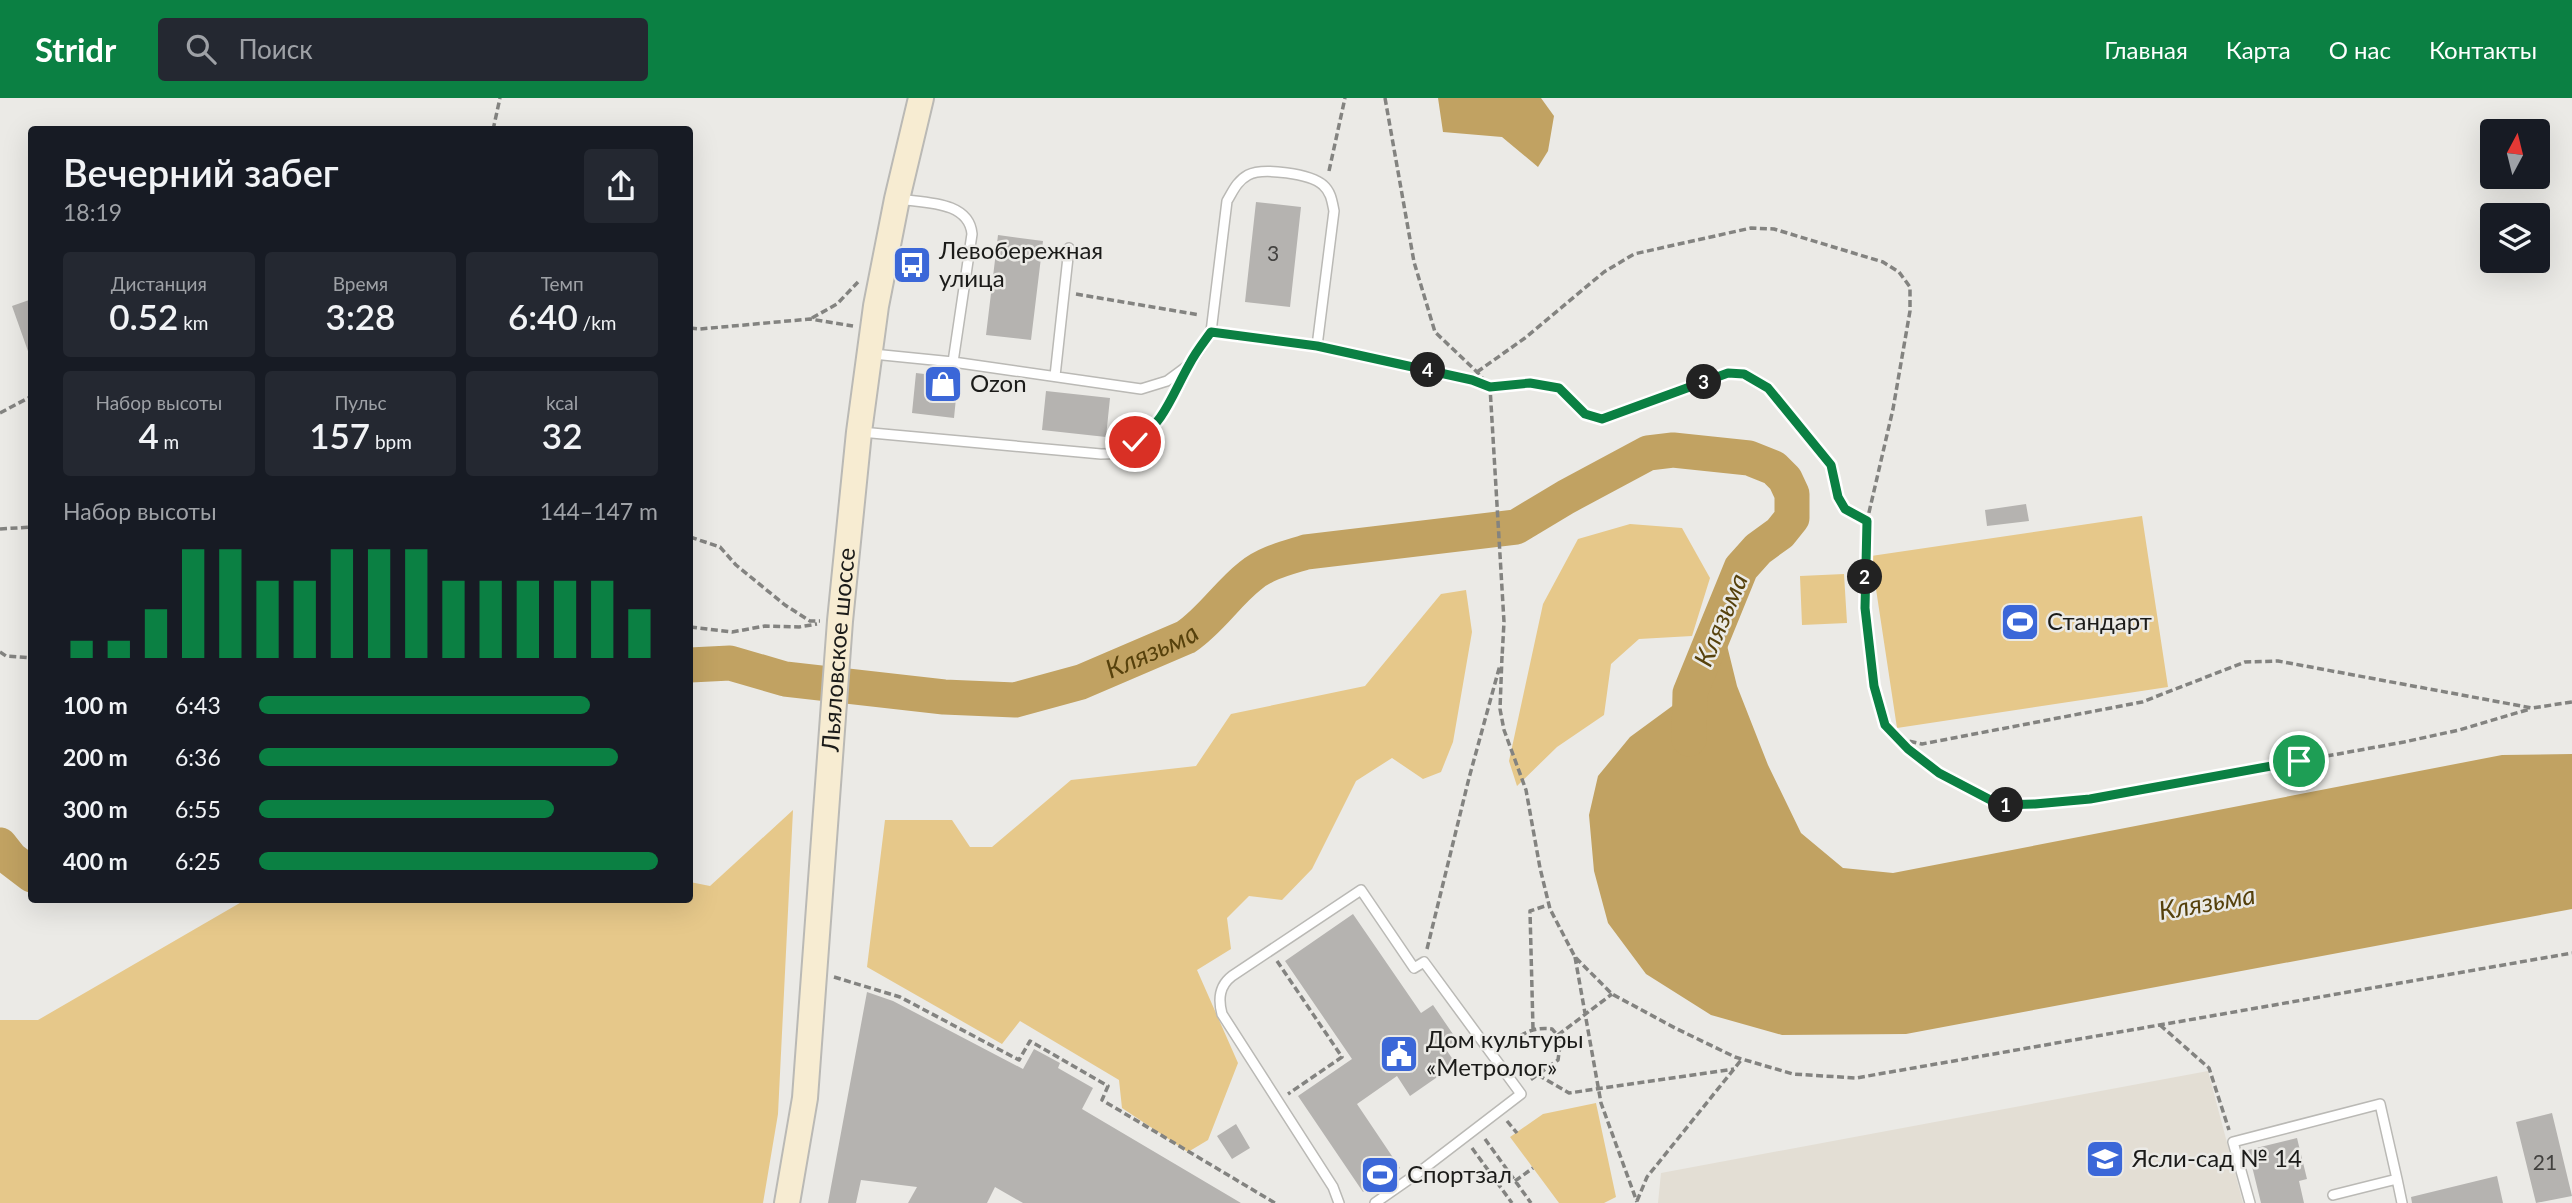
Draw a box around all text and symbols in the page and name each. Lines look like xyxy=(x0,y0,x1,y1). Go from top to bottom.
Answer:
search box xyxy=(158,18,648,81)
text: Stridr xyxy=(35,29,116,69)
icon: search xyxy=(182,30,220,68)
text: Поиск xyxy=(238,33,313,65)
text: Главная xyxy=(2104,35,2188,64)
text: Карта xyxy=(2226,35,2291,64)
text: О нас xyxy=(2329,35,2391,64)
text: Контакты xyxy=(2429,35,2537,64)
north arrow xyxy=(2480,119,2550,189)
map controls xyxy=(2480,119,2550,273)
text: Вечерний забег xyxy=(63,149,339,195)
button: share xyxy=(584,149,658,223)
text: 18:19 xyxy=(63,198,122,226)
button: layers xyxy=(2480,203,2550,273)
place label: Левобережная улица xyxy=(938,235,1103,292)
house number: 3 xyxy=(1267,240,1279,265)
bus stop icon: Левобережная улица xyxy=(891,244,933,286)
text: Дистанция xyxy=(111,272,207,295)
text: Время xyxy=(333,272,388,295)
text: Темп xyxy=(541,272,584,295)
text: 0.52 xyxy=(109,295,178,337)
text: 3:28 xyxy=(326,295,395,337)
text: 6:40 xyxy=(508,295,578,337)
text: km xyxy=(178,311,209,334)
text: /km xyxy=(578,311,616,334)
pin: 4 xyxy=(1410,352,1446,388)
text: 4 xyxy=(1422,358,1433,381)
shop icon: Ozon xyxy=(922,363,964,405)
pin: 3 xyxy=(1686,364,1722,400)
place label: Ozon xyxy=(970,368,1027,397)
text: 3 xyxy=(1698,370,1709,393)
text: Набор высоты xyxy=(95,391,222,414)
text: Пульс xyxy=(335,391,386,414)
text: kcal xyxy=(546,391,578,414)
pin xyxy=(1105,412,1165,472)
text: 4 xyxy=(138,414,159,456)
text: 157 xyxy=(309,414,370,456)
text: 32 xyxy=(542,414,582,456)
icon: check xyxy=(1116,423,1154,461)
text: m xyxy=(159,430,179,453)
text: bpm xyxy=(370,430,412,453)
text: Набор высоты xyxy=(63,497,217,525)
text: 144–147 m xyxy=(540,497,658,525)
street label: Льяловское шоссе xyxy=(814,546,860,754)
pin: 2 xyxy=(1848,560,1882,594)
text: 2 xyxy=(1859,565,1870,588)
water label: Клязьма xyxy=(1686,568,1754,671)
sports icon: Стандарт xyxy=(1999,601,2041,643)
place label: Стандарт xyxy=(2047,606,2152,635)
water label: Клязьма xyxy=(1100,616,1205,685)
text: 100 m xyxy=(63,691,128,719)
text: 6:43 xyxy=(175,691,221,719)
pin xyxy=(2269,731,2329,791)
icon: arrive xyxy=(2280,742,2318,780)
text: 200 m xyxy=(63,743,128,771)
text: 6:36 xyxy=(175,743,221,771)
pin: 1 xyxy=(1988,788,2024,822)
text: 1 xyxy=(2000,793,2011,816)
text: 300 m xyxy=(63,795,128,823)
text: 6:55 xyxy=(175,795,221,823)
text: 400 m xyxy=(63,847,128,875)
text: 6:25 xyxy=(175,847,221,875)
water label: Клязьма xyxy=(2156,878,2258,926)
place label: Дом культуры «Метролог» xyxy=(1426,1024,1584,1081)
public building icon: Дом культуры «Метролог» xyxy=(1378,1033,1420,1075)
school or university icon: Ясли-сад № 14 xyxy=(2084,1138,2126,1180)
place label: Ясли-сад № 14 xyxy=(2131,1143,2302,1172)
house number: 21 xyxy=(2533,1149,2557,1174)
sports icon: Спортзал xyxy=(1359,1154,1401,1196)
place label: Спортзал xyxy=(1407,1159,1512,1188)

